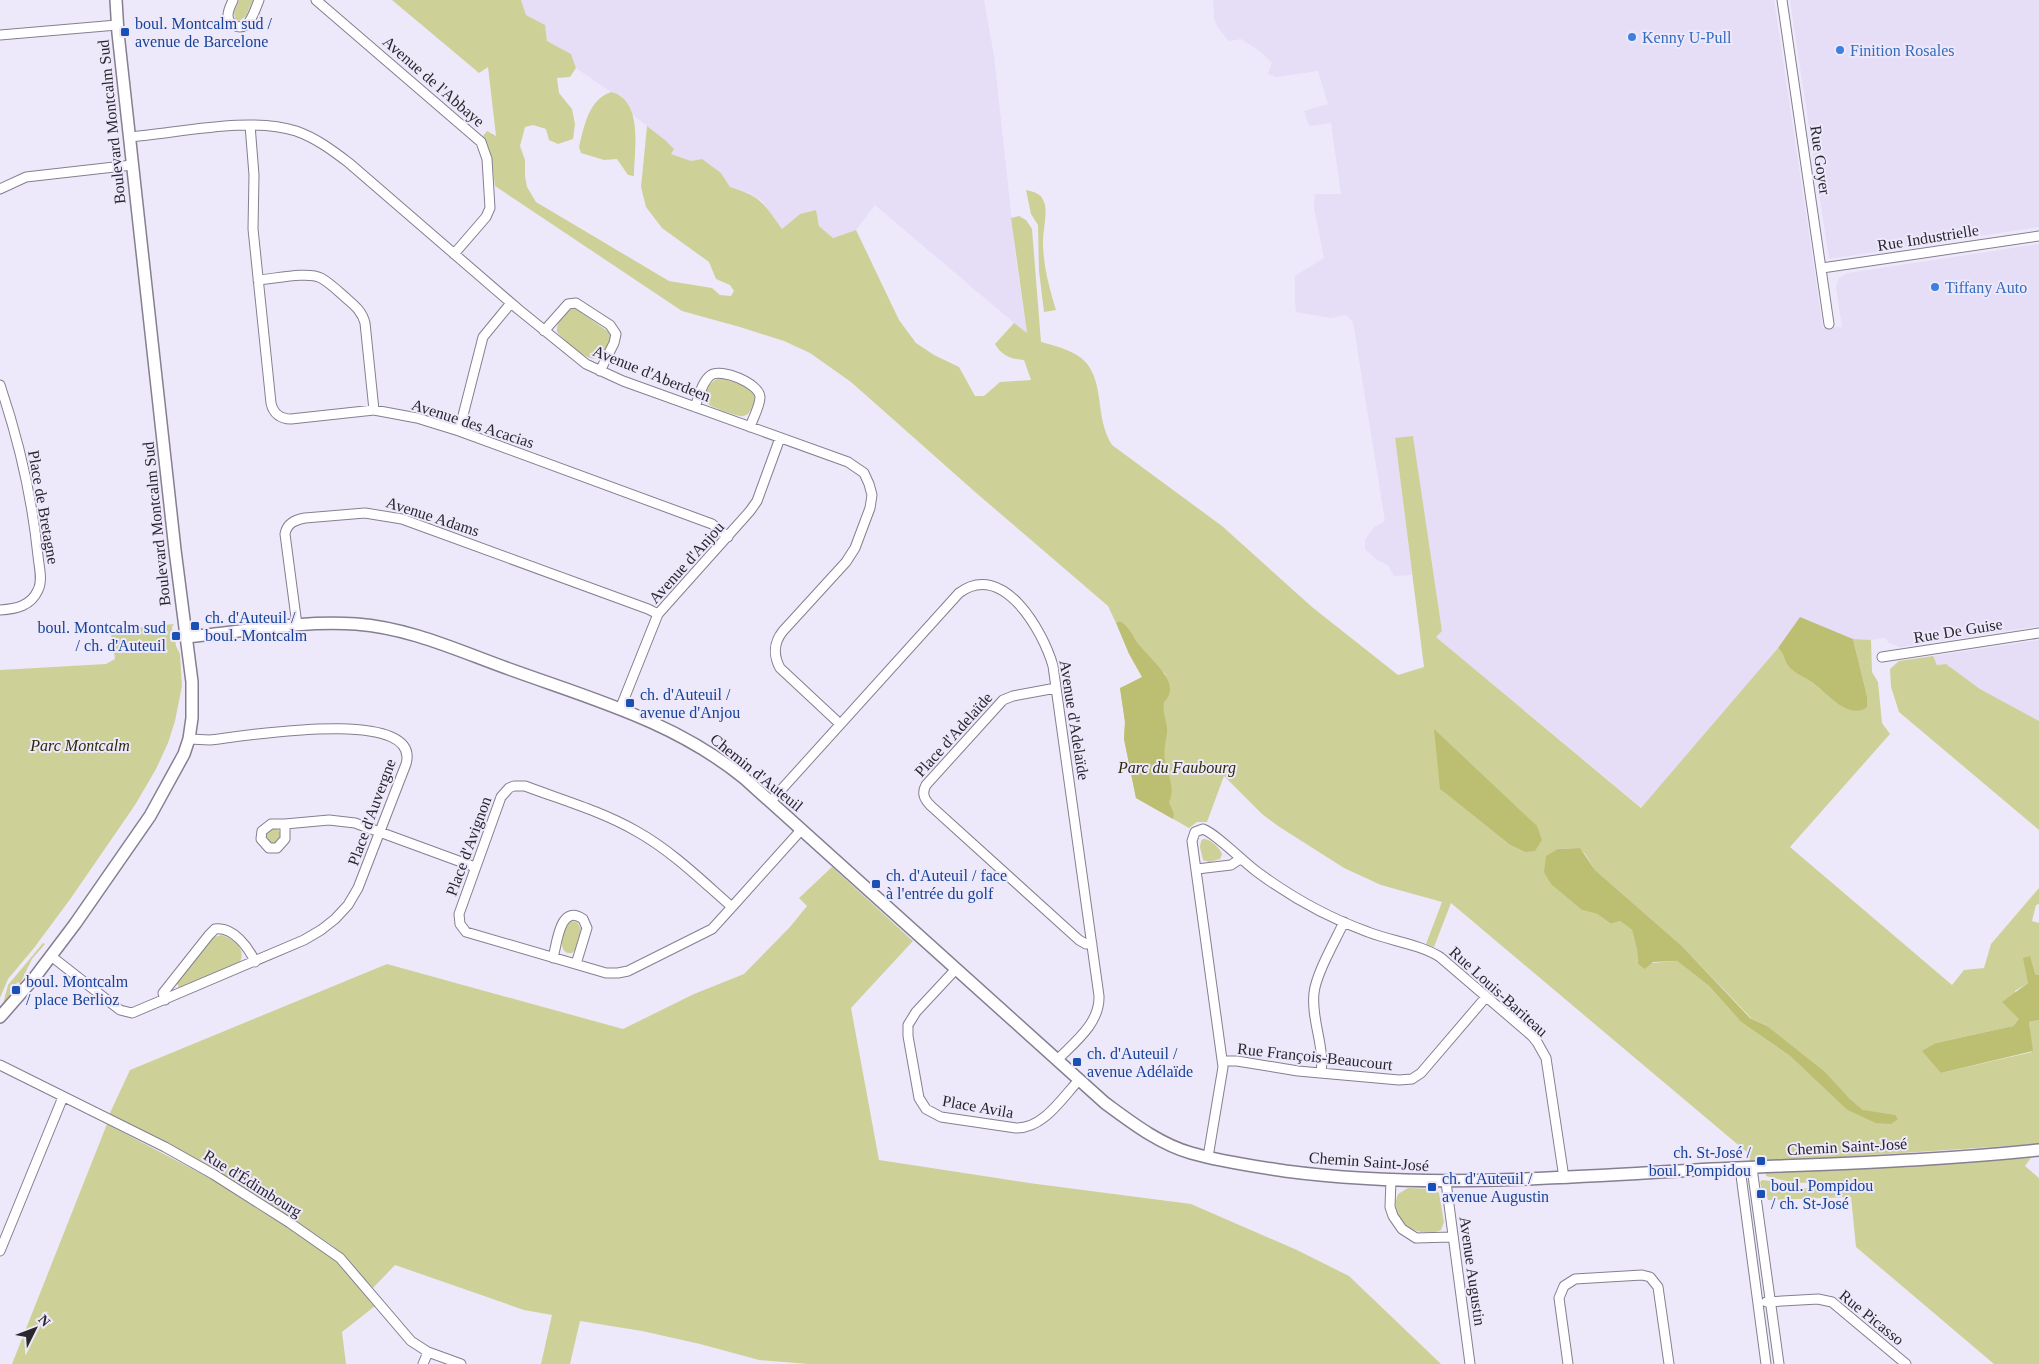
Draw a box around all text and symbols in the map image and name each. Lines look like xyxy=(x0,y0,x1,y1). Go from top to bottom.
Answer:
place label: boul. Montcalm sud / avenue de Barcelone xyxy=(135,15,272,50)
marker: boul. Montcalm sud / avenue de Barcelone xyxy=(119,26,131,38)
place label: Kenny U-Pull xyxy=(1642,29,1732,47)
marker: Kenny U-Pull xyxy=(1626,31,1638,43)
street label: Avenue de l'Abbaye xyxy=(379,33,488,131)
street label: Boulevard Montcalm Sud xyxy=(94,39,129,205)
place label: Finition Rosales xyxy=(1850,42,1954,59)
marker: Finition Rosales xyxy=(1834,44,1846,56)
street label: Rue Goyer xyxy=(1806,124,1834,197)
street label: Rue Industrielle xyxy=(1876,221,1980,254)
place label: Tiffany Auto xyxy=(1945,279,2027,297)
marker: Tiffany Auto xyxy=(1929,281,1941,293)
street label: Avenue d'Aberdeen xyxy=(590,342,713,405)
street label: Avenue des Acacias xyxy=(410,396,536,451)
street label: Boulevard Montcalm Sud xyxy=(139,441,174,607)
street label: Place de Bretagne xyxy=(24,449,62,566)
street label: Avenue Adams xyxy=(384,493,482,540)
street label: Avenue d'Anjou xyxy=(645,518,728,607)
place label: ch. d'Auteuil / boul. Montcalm xyxy=(205,609,308,644)
street label: Rue De Guise xyxy=(1912,615,2004,646)
place label: boul. Montcalm sud / ch. d'Auteuil xyxy=(38,619,167,654)
marker: ch. d'Auteuil / boul. Montcalm xyxy=(189,620,201,632)
marker: boul. Montcalm sud / ch. d'Auteuil xyxy=(170,630,182,642)
street label: Avenue d'Adelaïde xyxy=(1057,659,1092,781)
place label: ch. d'Auteuil / avenue d'Anjou xyxy=(640,686,740,722)
street label: Place d'Adelaïde xyxy=(911,689,996,780)
marker: ch. d'Auteuil / avenue d'Anjou xyxy=(624,697,636,709)
street label: Chemin d'Auteuil xyxy=(707,730,807,815)
park label: Parc Montcalm xyxy=(29,737,130,754)
street label: Place d'Auvergne xyxy=(344,756,400,868)
park label: Parc du Faubourg xyxy=(1117,759,1236,777)
street label: Place d'Avignon xyxy=(443,794,495,898)
place label: ch. d'Auteuil / face à l'entrée du golf xyxy=(886,867,1007,903)
marker: ch. d'Auteuil / face à l'entrée du golf xyxy=(870,878,882,890)
street label: Rue Louis-Bariteau xyxy=(1446,943,1551,1040)
place label: boul. Montcalm / place Berlioz xyxy=(26,973,129,1009)
marker: boul. Montcalm / place Berlioz xyxy=(10,984,22,996)
street label: Rue François-Beaucourt xyxy=(1236,1040,1394,1074)
place label: ch. d'Auteuil / avenue Adélaïde xyxy=(1087,1045,1193,1080)
marker: ch. d'Auteuil / avenue Adélaïde xyxy=(1071,1056,1083,1068)
street label: Place Avila xyxy=(941,1092,1015,1121)
street label: Chemin Saint-José xyxy=(1786,1135,1908,1158)
place label: ch. St-José / boul. Pompidou xyxy=(1649,1144,1752,1180)
street label: Rue d'Édimbourg xyxy=(200,1146,305,1221)
street label: Chemin Saint-José xyxy=(1308,1149,1430,1174)
marker: ch. St-José / boul. Pompidou xyxy=(1755,1155,1767,1167)
place label: ch. d'Auteuil / avenue Augustin xyxy=(1442,1170,1549,1206)
place label: boul. Pompidou / ch. St-José xyxy=(1771,1177,1873,1212)
marker: ch. d'Auteuil / avenue Augustin xyxy=(1426,1181,1438,1193)
marker: boul. Pompidou / ch. St-José xyxy=(1755,1188,1767,1200)
street label: Avenue Augustin xyxy=(1455,1215,1489,1327)
street label: Rue Picasso xyxy=(1836,1286,1907,1348)
north arrow xyxy=(10,1304,60,1354)
text: N xyxy=(35,1312,53,1329)

